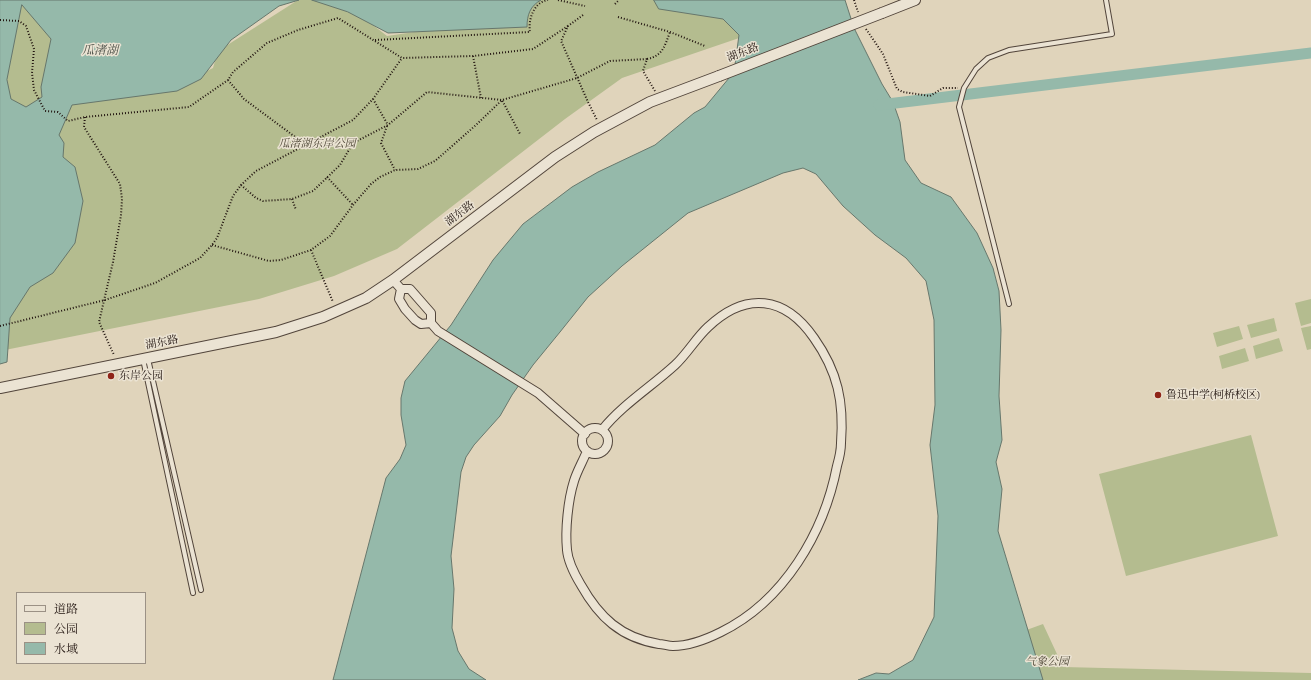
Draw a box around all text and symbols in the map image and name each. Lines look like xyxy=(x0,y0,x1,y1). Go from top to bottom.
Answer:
street label: 湖东路 xyxy=(725,41,761,65)
water label: 瓜渚湖 xyxy=(82,44,118,58)
park label: 瓜渚湖东岸公园 xyxy=(279,137,355,151)
street label: 湖东路 xyxy=(443,199,477,229)
street label: 湖东路 xyxy=(145,333,179,353)
place label: 东岸公园 xyxy=(119,369,163,383)
marker: 东岸公园 xyxy=(106,371,116,381)
place label: 鲁迅中学(柯桥校区) xyxy=(1166,388,1260,402)
marker: 鲁迅中学(柯桥校区) xyxy=(1153,390,1163,400)
legend xyxy=(16,592,146,664)
text: 道路 xyxy=(54,601,78,617)
text: 公园 xyxy=(54,621,78,637)
text: 水域 xyxy=(54,641,78,657)
park label: 气象公园 xyxy=(1025,655,1069,669)

